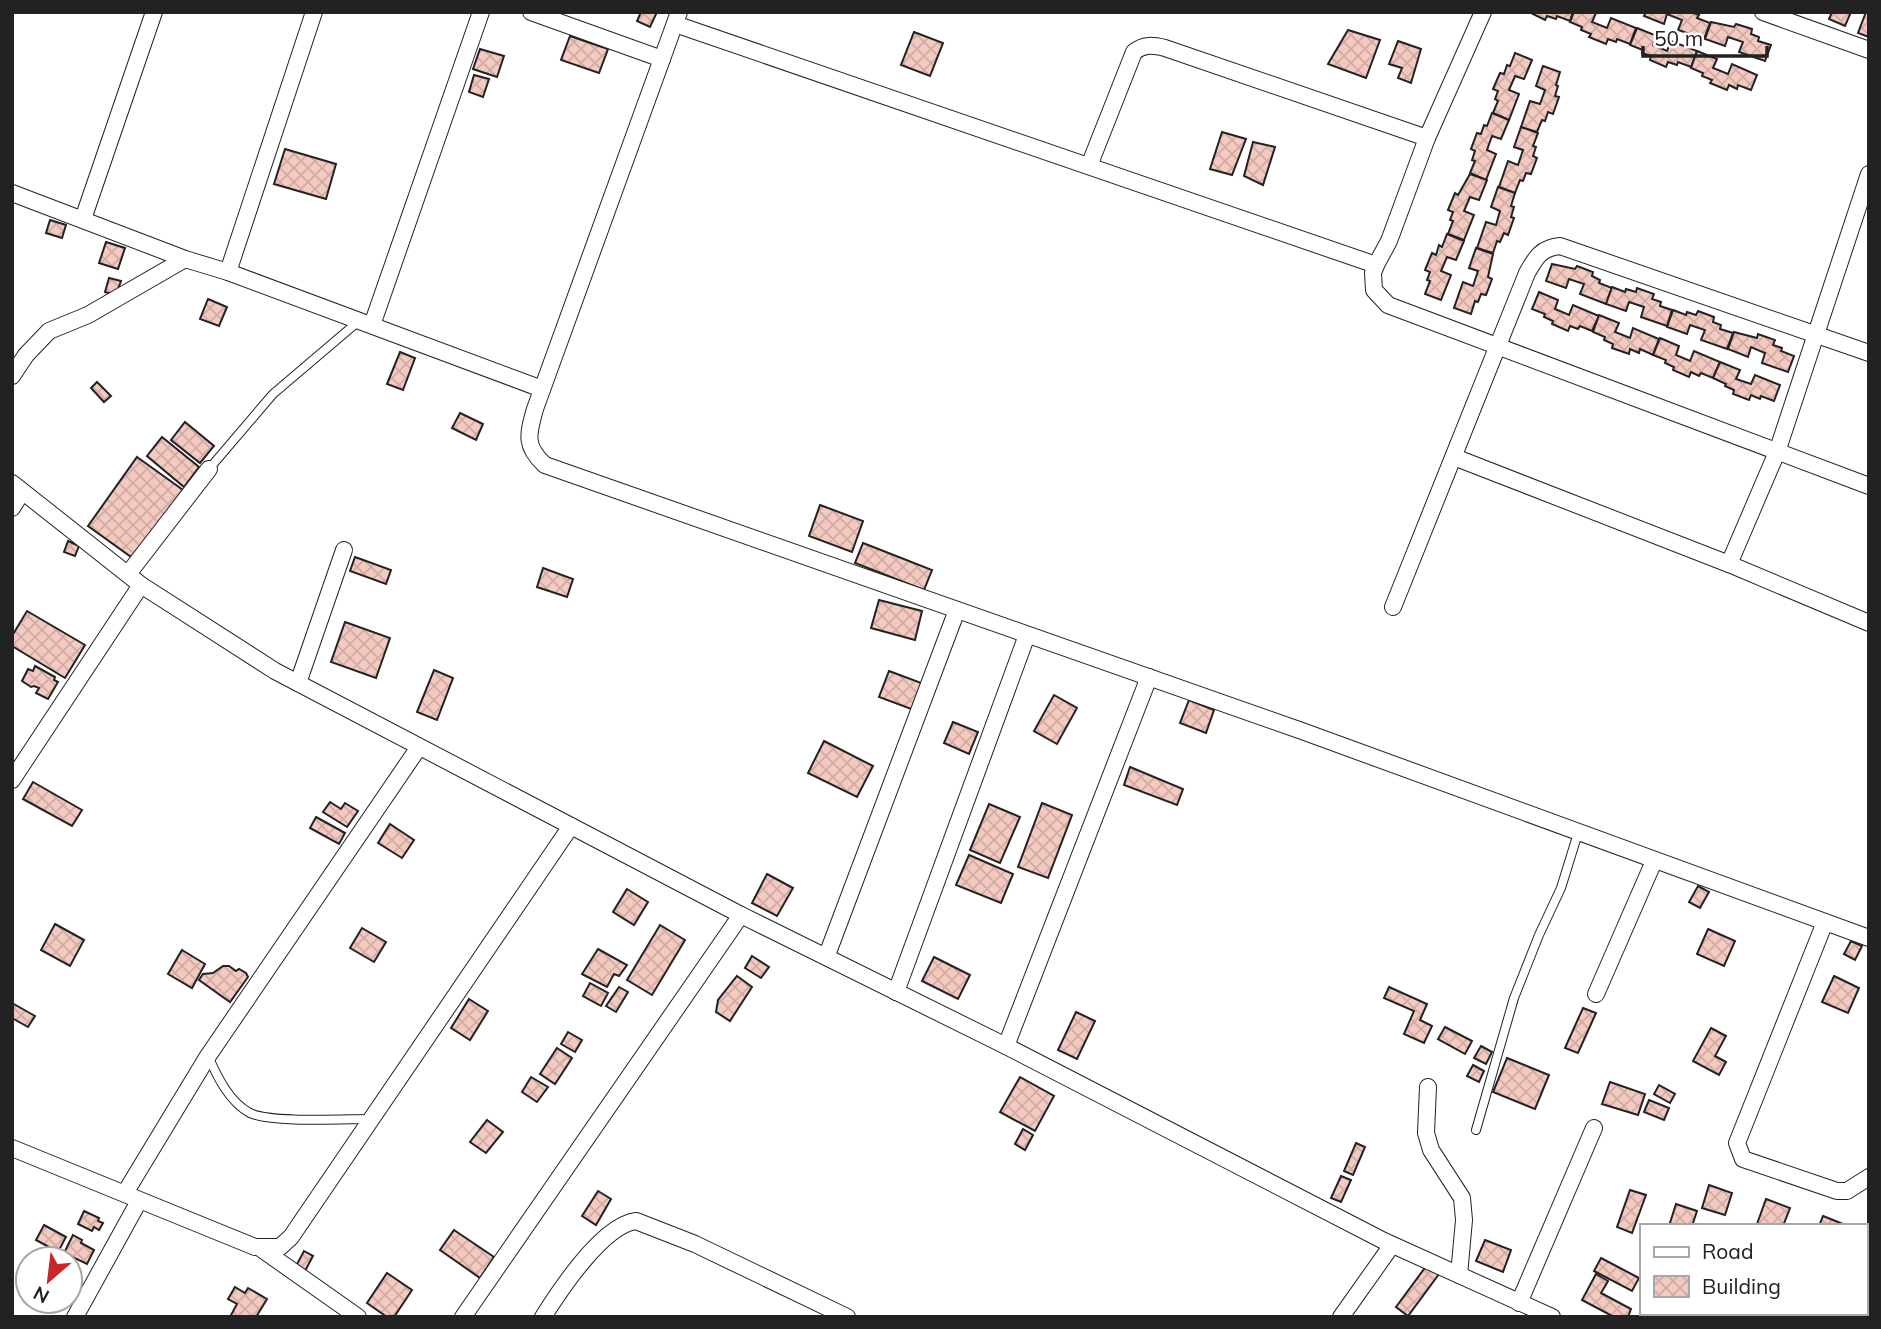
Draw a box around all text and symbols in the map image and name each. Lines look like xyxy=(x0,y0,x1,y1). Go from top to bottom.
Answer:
scale bar xyxy=(1643,14,1767,58)
text: 50 m xyxy=(1654,25,1703,51)
legend xyxy=(1640,1224,1867,1315)
text: Road xyxy=(1702,1238,1753,1264)
north arrow xyxy=(14,1245,84,1315)
text: Building xyxy=(1702,1273,1781,1299)
text: N xyxy=(29,1281,53,1309)

